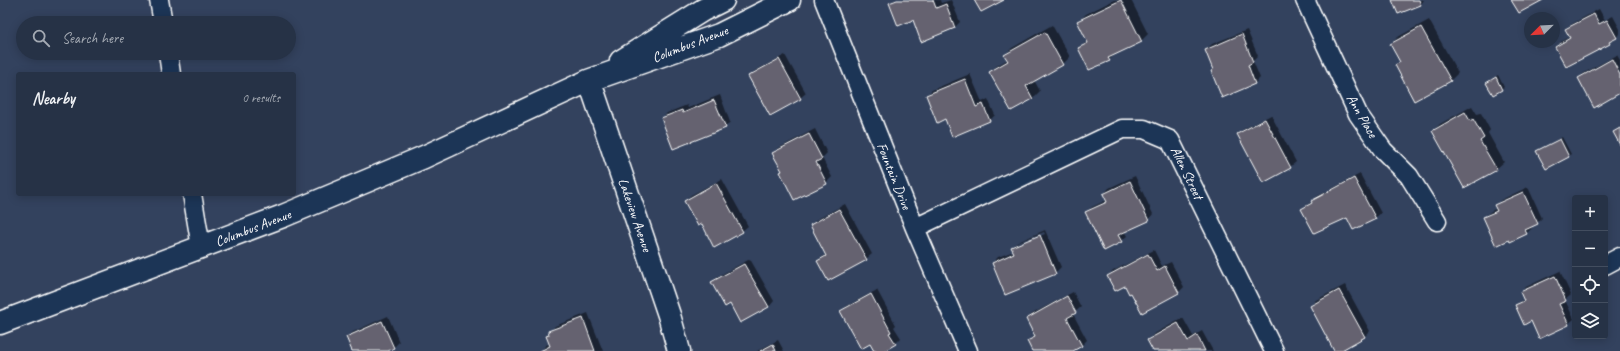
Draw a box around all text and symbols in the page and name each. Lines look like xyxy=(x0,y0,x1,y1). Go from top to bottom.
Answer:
north arrow xyxy=(1524,12,1560,48)
search box xyxy=(16,16,296,60)
street label: Columbus Avenue xyxy=(650,21,731,66)
icon: search xyxy=(30,27,52,49)
text: Search here xyxy=(62,29,123,48)
text: Nearby xyxy=(32,88,75,109)
text: 0 results xyxy=(242,90,280,106)
street label: Ann Place xyxy=(1343,91,1382,142)
street label: Fountain Drive xyxy=(873,140,916,213)
street label: Allen Street xyxy=(1167,144,1208,204)
street label: Lakeview Avenue xyxy=(615,176,656,255)
map controls xyxy=(1572,195,1608,339)
button: + xyxy=(1572,195,1608,231)
street label: Columbus Avenue xyxy=(213,205,294,250)
button: − xyxy=(1572,231,1608,267)
button: locate xyxy=(1572,267,1608,303)
button: layers xyxy=(1572,303,1608,339)

